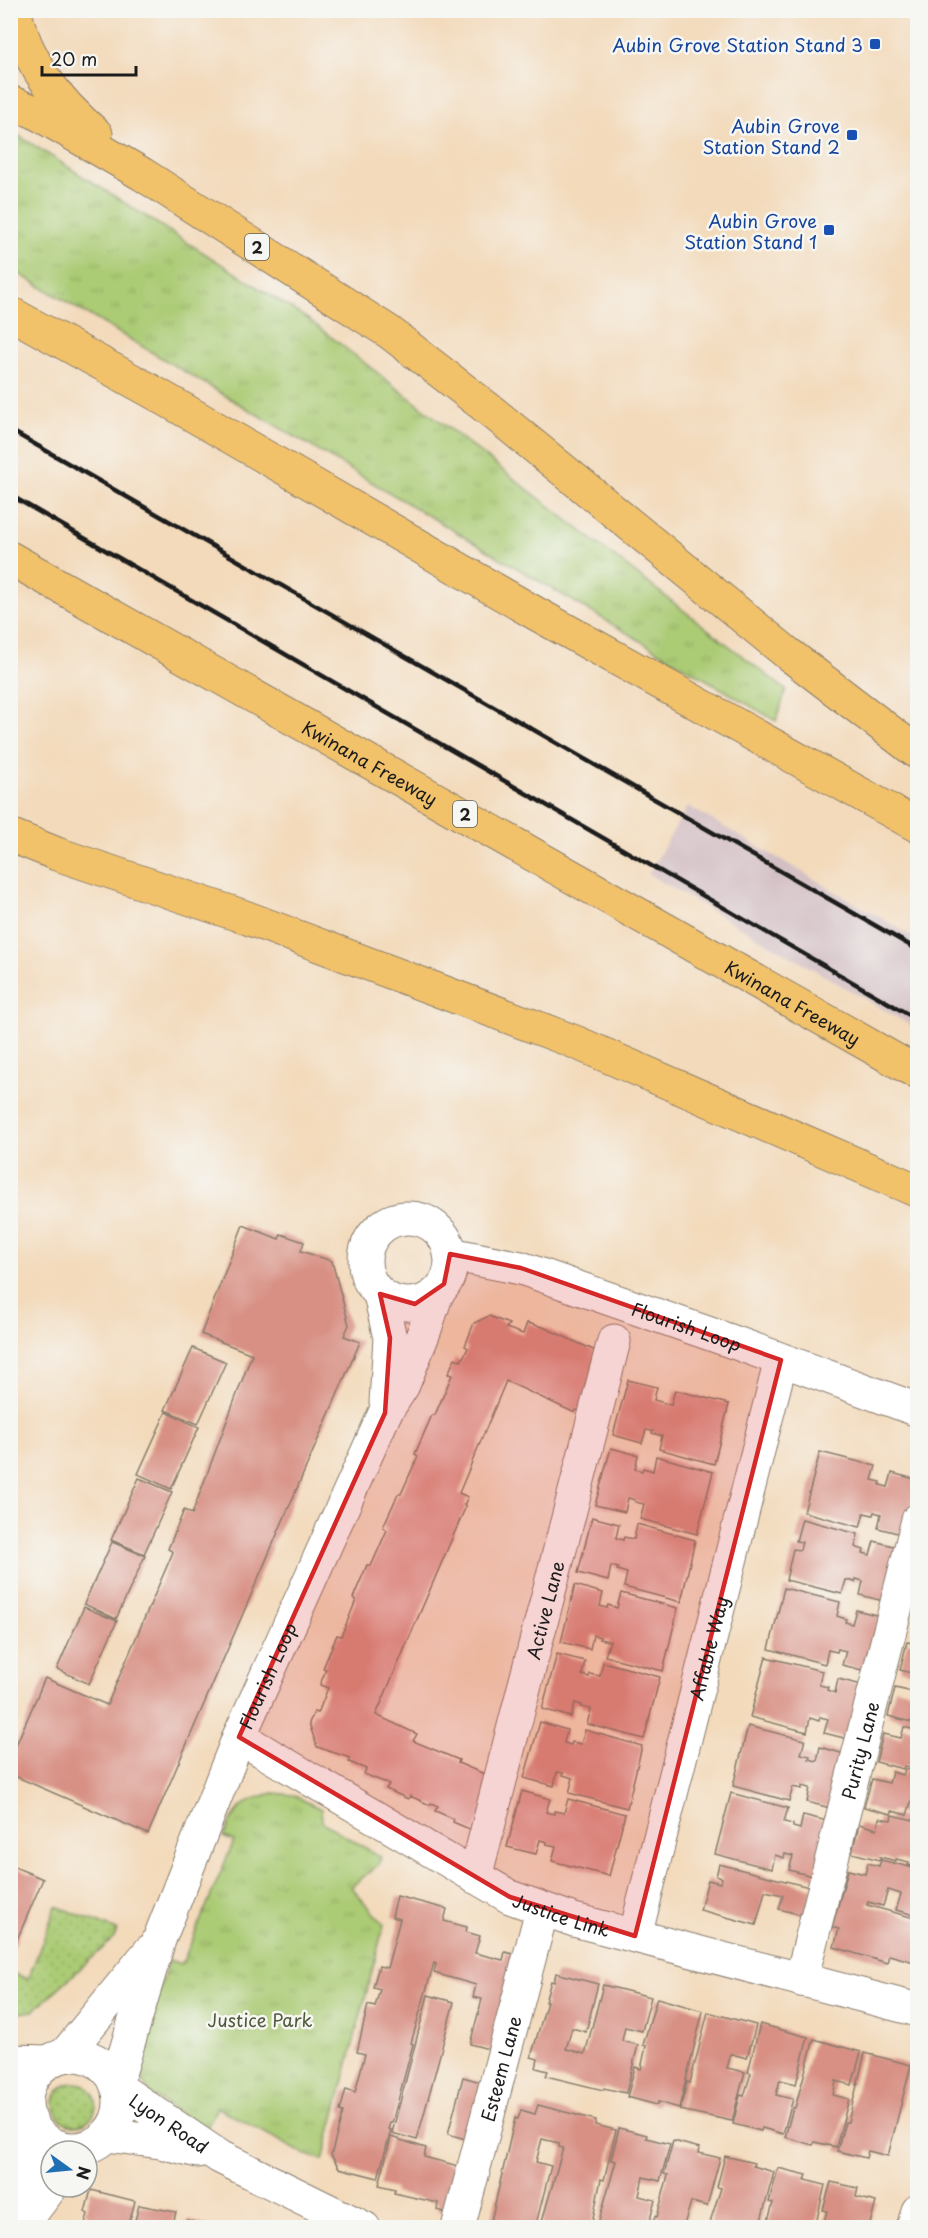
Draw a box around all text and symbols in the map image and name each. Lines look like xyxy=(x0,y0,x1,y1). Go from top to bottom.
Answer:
place label: Aubin Grove Station Stand 3 xyxy=(612,31,863,58)
marker: Aubin Grove Station Stand 3 xyxy=(868,37,882,51)
scale bar xyxy=(42,39,136,77)
text: 20 m xyxy=(51,45,97,72)
place label: Aubin Grove Station Stand 2 xyxy=(703,112,840,160)
marker: Aubin Grove Station Stand 2 xyxy=(845,128,859,142)
place label: Aubin Grove Station Stand 1 xyxy=(684,207,817,255)
marker: Aubin Grove Station Stand 1 xyxy=(822,223,836,237)
road number: 2 xyxy=(245,234,269,260)
street label: Kwinana Freeway xyxy=(297,713,443,812)
road number: 2 xyxy=(453,801,477,827)
street label: Kwinana Freeway xyxy=(720,953,866,1051)
street label: Flourish Loop xyxy=(628,1294,745,1357)
street label: Active Lane xyxy=(519,1558,570,1662)
street label: Affable Way xyxy=(682,1593,734,1703)
street label: Flourish Loop xyxy=(231,1618,303,1733)
street label: Purity Lane xyxy=(834,1698,885,1802)
street label: Justice Link xyxy=(509,1886,613,1942)
park label: Justice Park xyxy=(208,2006,313,2033)
street label: Esteem Lane xyxy=(473,2012,527,2124)
street label: Lyon Road xyxy=(124,2086,214,2159)
north arrow xyxy=(39,2139,99,2199)
text: N xyxy=(71,2164,98,2182)

